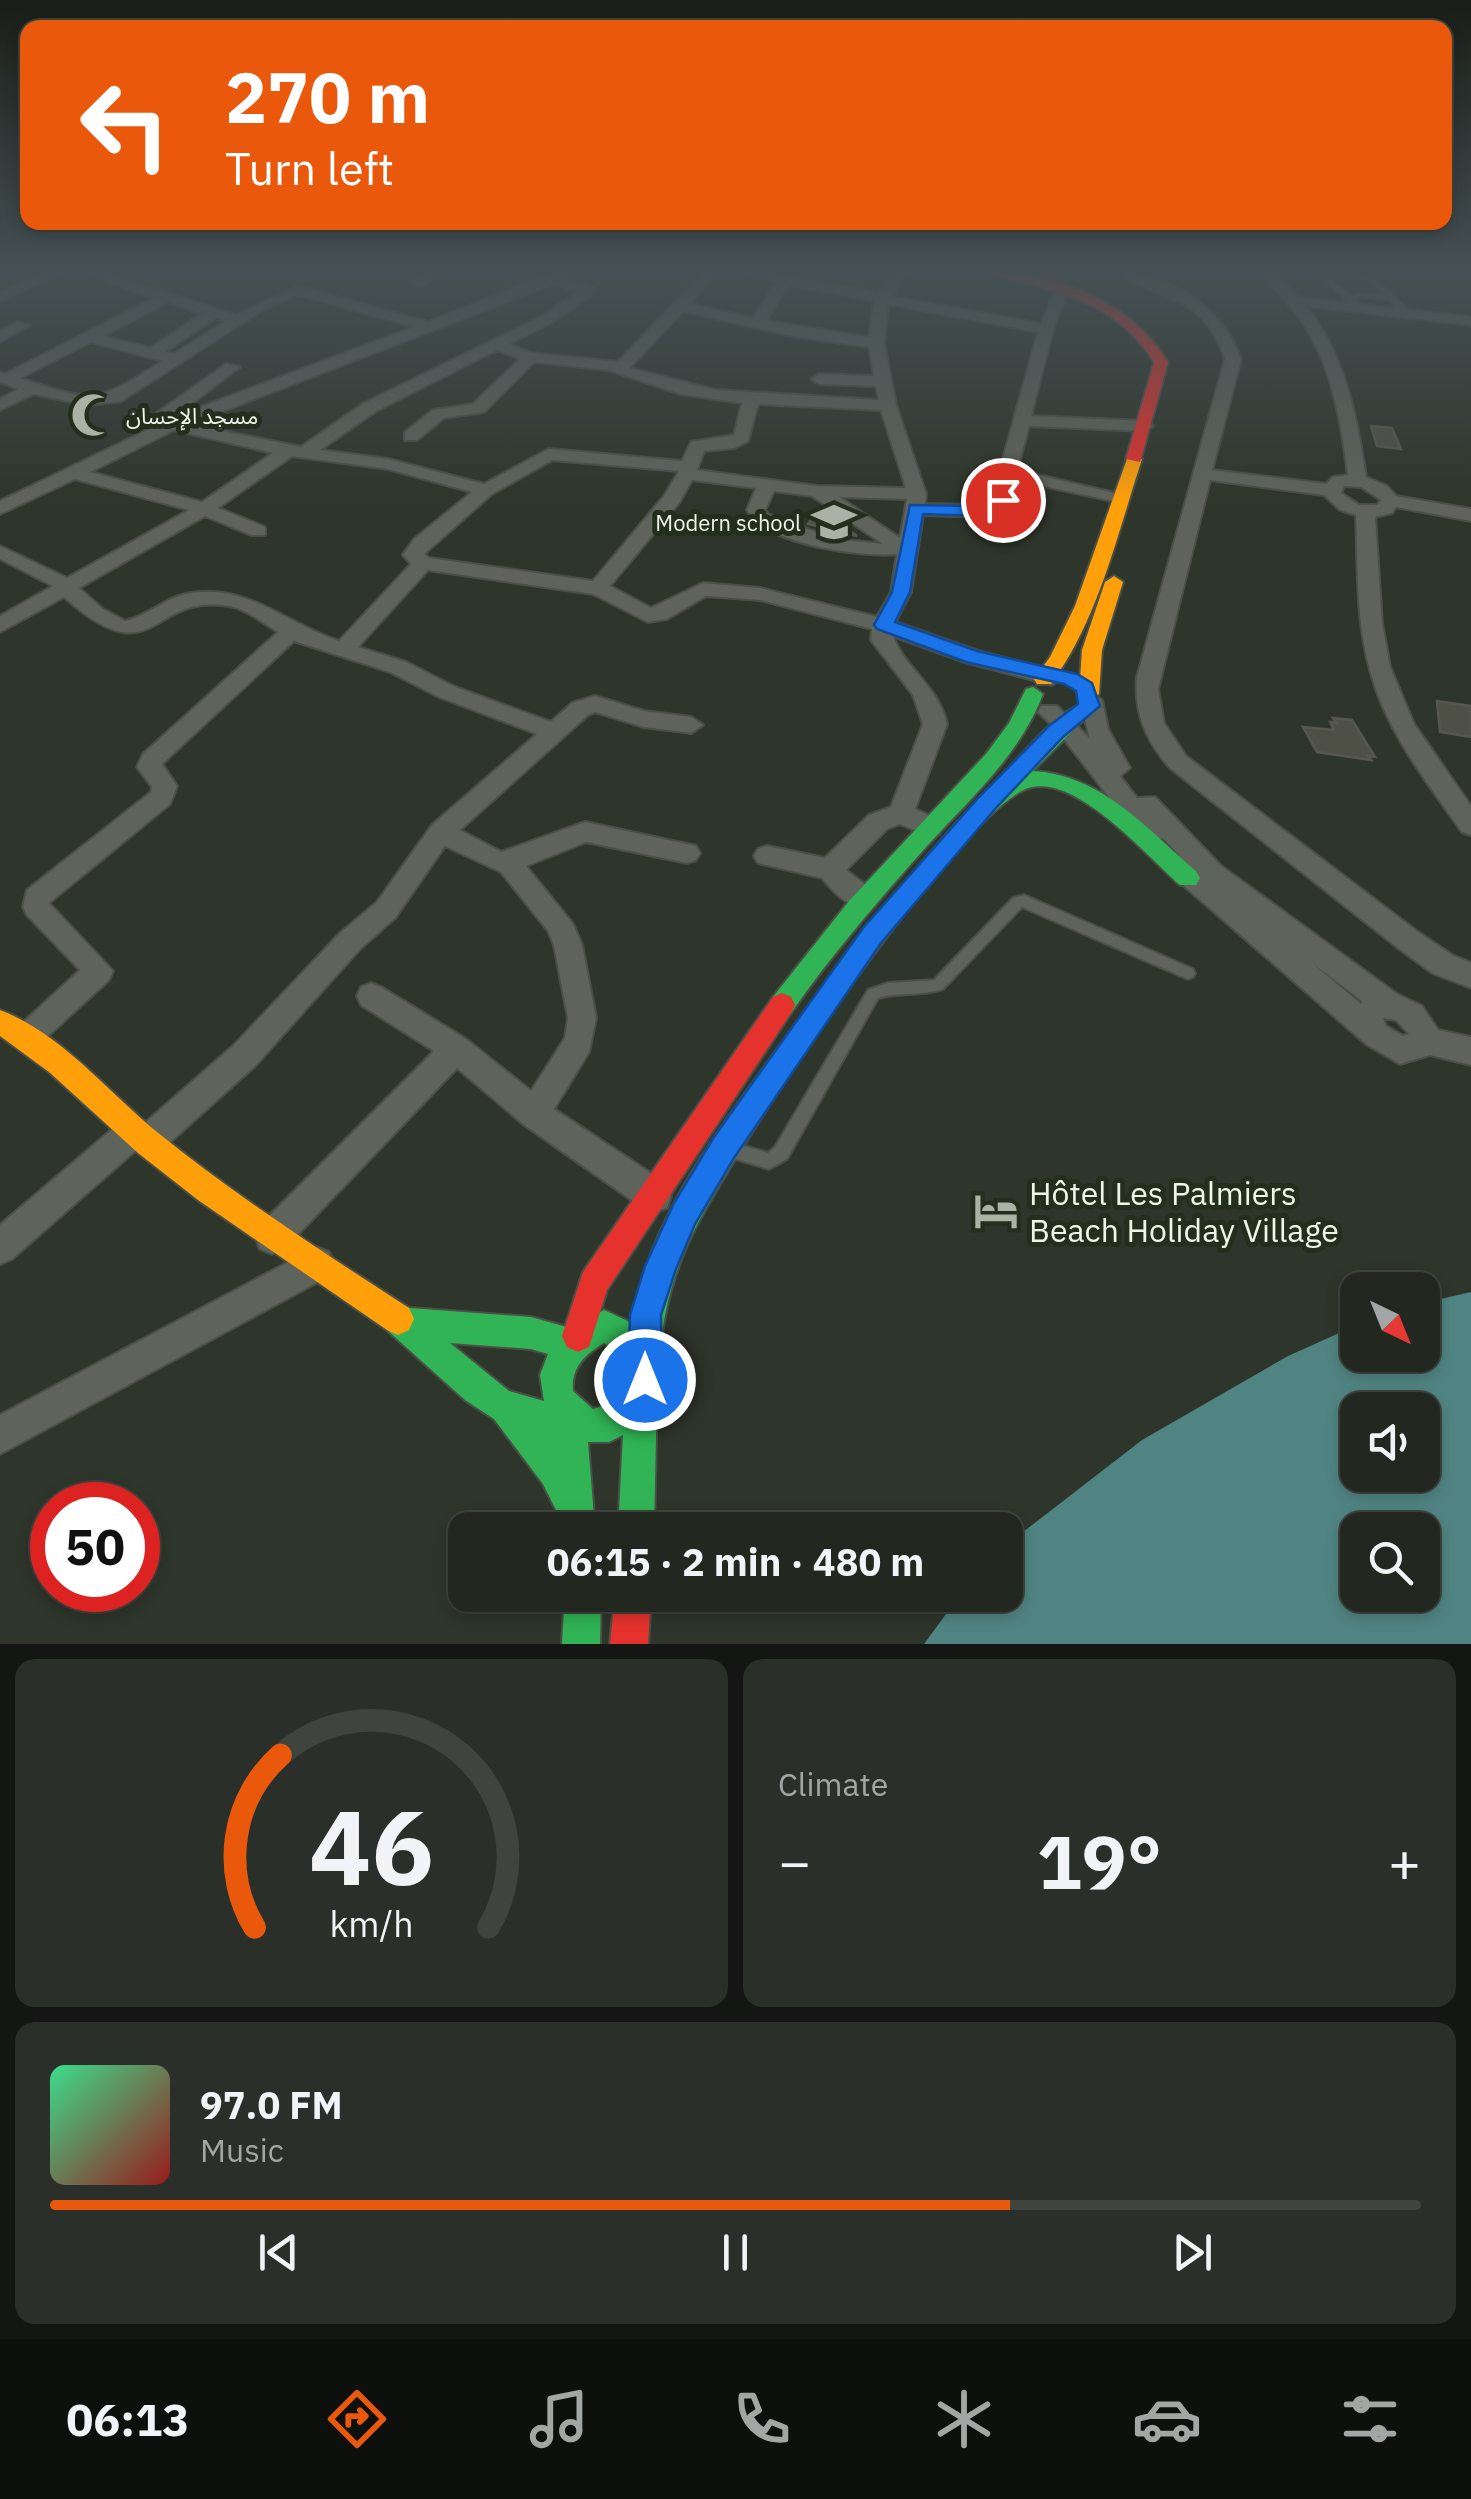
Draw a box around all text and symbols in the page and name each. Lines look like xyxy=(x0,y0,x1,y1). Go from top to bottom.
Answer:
text: 270 m xyxy=(225,51,430,142)
icon: left xyxy=(60,60,190,190)
text: Turn left xyxy=(225,139,394,197)
mosque icon: مسجد الإحسان xyxy=(69,391,117,439)
place label: مسجد الإحسان xyxy=(126,401,258,431)
pin xyxy=(961,458,1046,543)
icon: arrive xyxy=(976,473,1031,528)
school or university icon: Modern school xyxy=(810,498,858,546)
place label: Modern school xyxy=(655,508,801,537)
place label: Hôtel Les Palmiers Beach Holiday Village xyxy=(1029,1172,1339,1251)
hotel icon: Hôtel Les Palmiers Beach Holiday Village xyxy=(972,1187,1020,1235)
north arrow xyxy=(1340,1272,1440,1372)
map controls xyxy=(1340,1272,1440,1612)
position arrow xyxy=(593,1328,697,1432)
button: sound xyxy=(1340,1392,1440,1492)
speed limit sign: 50 xyxy=(30,1482,160,1612)
button: search xyxy=(1340,1512,1440,1612)
text: 06:15 · 2 min · 480 m xyxy=(547,1537,924,1586)
text: Climate xyxy=(778,1763,888,1805)
text: 46 xyxy=(309,1778,434,1914)
text: 19° xyxy=(1037,1812,1162,1910)
text: − xyxy=(778,1826,811,1897)
text: + xyxy=(1388,1826,1421,1897)
text: km/h xyxy=(329,1900,414,1947)
text: 97.0 FM xyxy=(200,2080,343,2129)
text: Music xyxy=(200,2129,284,2171)
icon: previous xyxy=(251,2225,306,2280)
icon: pause xyxy=(708,2225,763,2280)
icon: next xyxy=(1165,2225,1220,2280)
icon: directions xyxy=(322,2384,392,2454)
icon: music xyxy=(524,2384,594,2454)
icon: phone xyxy=(727,2384,797,2454)
icon: climate xyxy=(929,2384,999,2454)
icon: car xyxy=(1132,2384,1202,2454)
icon: filters xyxy=(1335,2384,1405,2454)
text: 06:13 xyxy=(66,2390,189,2448)

